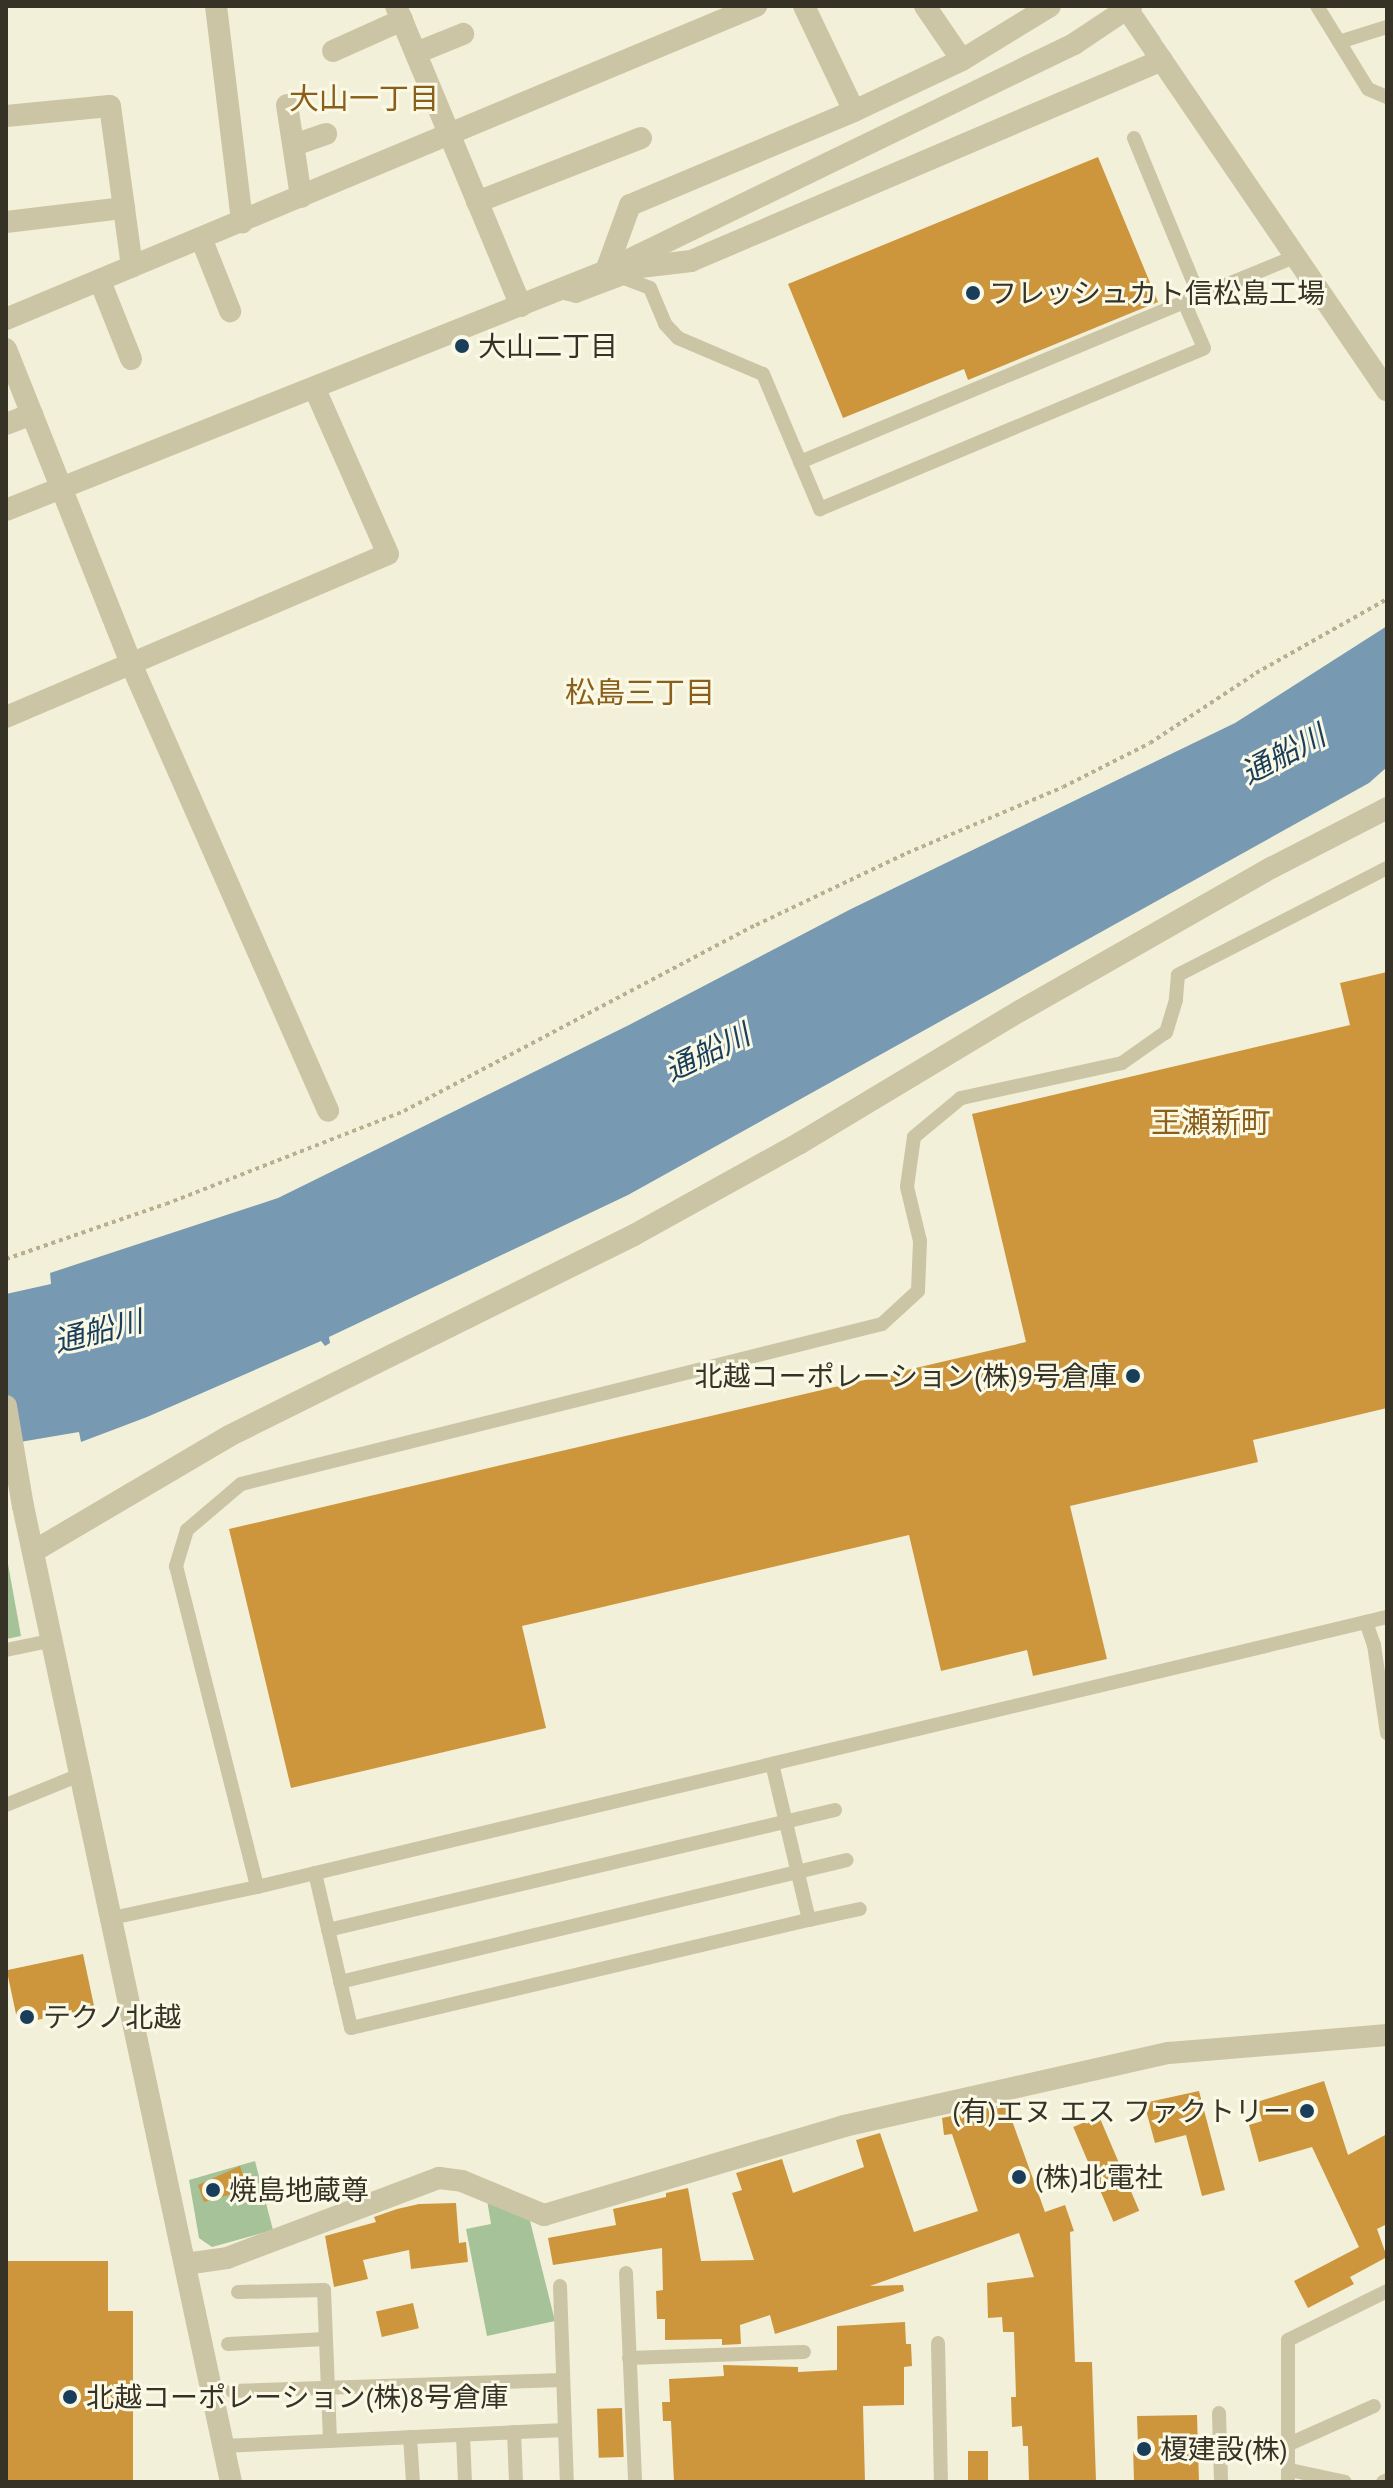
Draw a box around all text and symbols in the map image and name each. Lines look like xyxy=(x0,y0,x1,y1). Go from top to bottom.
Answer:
district label: 大山一丁目 xyxy=(289,80,439,116)
place label: フレッシュカト信松島工場 xyxy=(989,276,1325,310)
marker: フレッシュカト信松島工場 xyxy=(964,284,982,302)
place label: 大山二丁目 xyxy=(478,329,618,363)
marker: 大山二丁目 xyxy=(453,337,471,355)
district label: 松島三丁目 xyxy=(565,674,715,710)
water label: 通船川 xyxy=(1235,717,1331,791)
water label: 通船川 xyxy=(659,1016,755,1088)
district label: 王瀬新町 xyxy=(1151,1104,1271,1140)
water label: 通船川 xyxy=(50,1303,146,1359)
place label: 北越コーポレーション(株)9号倉庫 xyxy=(694,1359,1117,1393)
marker: 北越コーポレーション(株)9号倉庫 xyxy=(1124,1367,1142,1385)
place label: テクノ北越 xyxy=(43,2000,183,2034)
marker: テクノ北越 xyxy=(18,2008,36,2026)
place label: (有)エヌ エス ファクトリー xyxy=(952,2094,1291,2128)
marker: (有)エヌ エス ファクトリー xyxy=(1298,2102,1316,2120)
place label: (株)北電社 xyxy=(1035,2160,1163,2194)
marker: (株)北電社 xyxy=(1010,2168,1028,2186)
place label: 焼島地蔵尊 xyxy=(229,2173,369,2207)
marker: 焼島地蔵尊 xyxy=(204,2181,222,2199)
place label: 北越コーポレーション(株)8号倉庫 xyxy=(86,2380,509,2414)
marker: 北越コーポレーション(株)8号倉庫 xyxy=(61,2388,79,2406)
place label: 榎建設(株) xyxy=(1160,2432,1288,2466)
marker: 榎建設(株) xyxy=(1135,2440,1153,2458)

